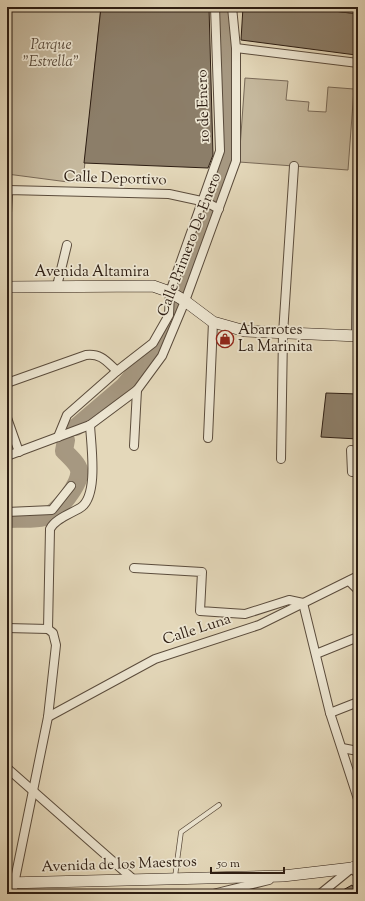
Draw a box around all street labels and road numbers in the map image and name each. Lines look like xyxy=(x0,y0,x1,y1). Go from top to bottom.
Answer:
street label: 1o de Enero xyxy=(192,69,216,143)
street label: Calle Deportivo xyxy=(63,167,167,191)
street label: Calle Primero De Enero xyxy=(153,170,227,320)
street label: Avenida Altamira xyxy=(35,262,149,283)
street label: Calle Luna xyxy=(160,609,234,651)
street label: Avenida de los Maestros xyxy=(41,852,197,878)

